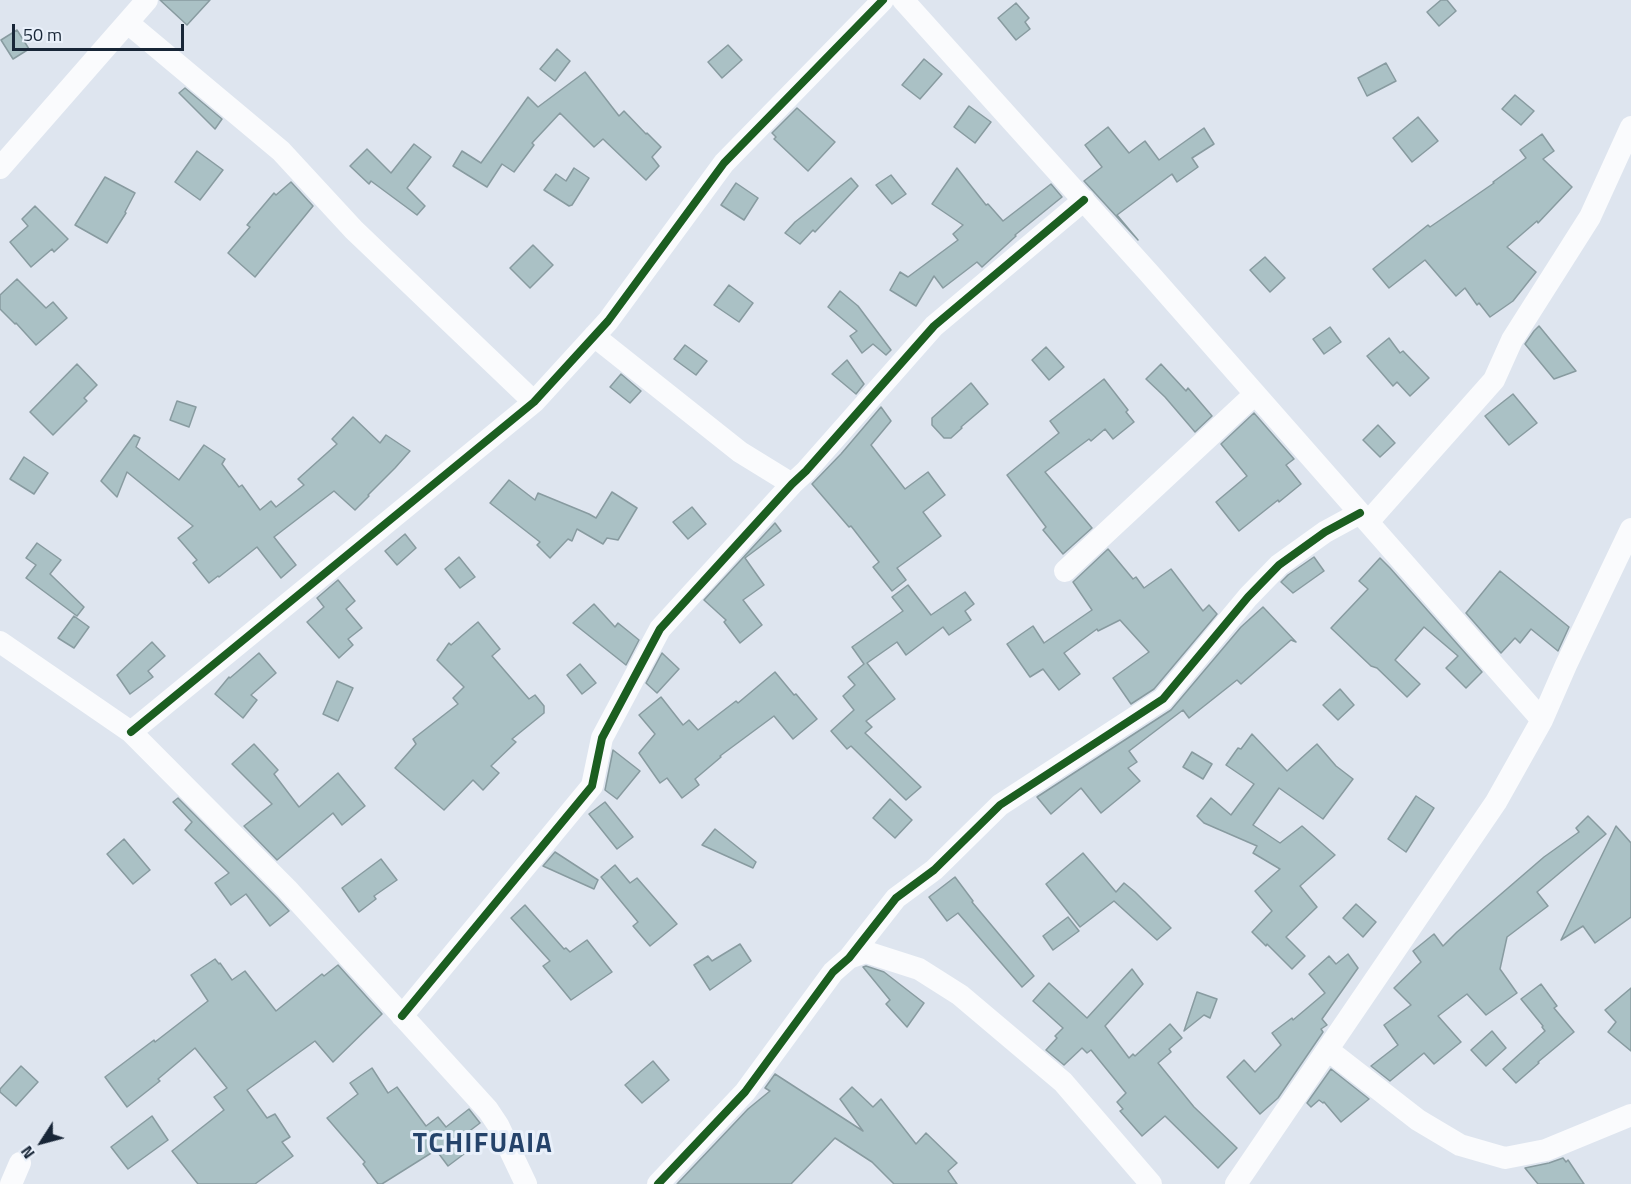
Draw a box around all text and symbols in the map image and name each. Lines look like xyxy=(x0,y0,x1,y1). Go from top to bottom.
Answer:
scale bar xyxy=(15,12,188,50)
text: 50 m xyxy=(23,21,62,48)
north arrow xyxy=(12,1112,72,1172)
district label: TCHIFUAIA xyxy=(413,1129,553,1161)
text: N xyxy=(14,1141,40,1164)

